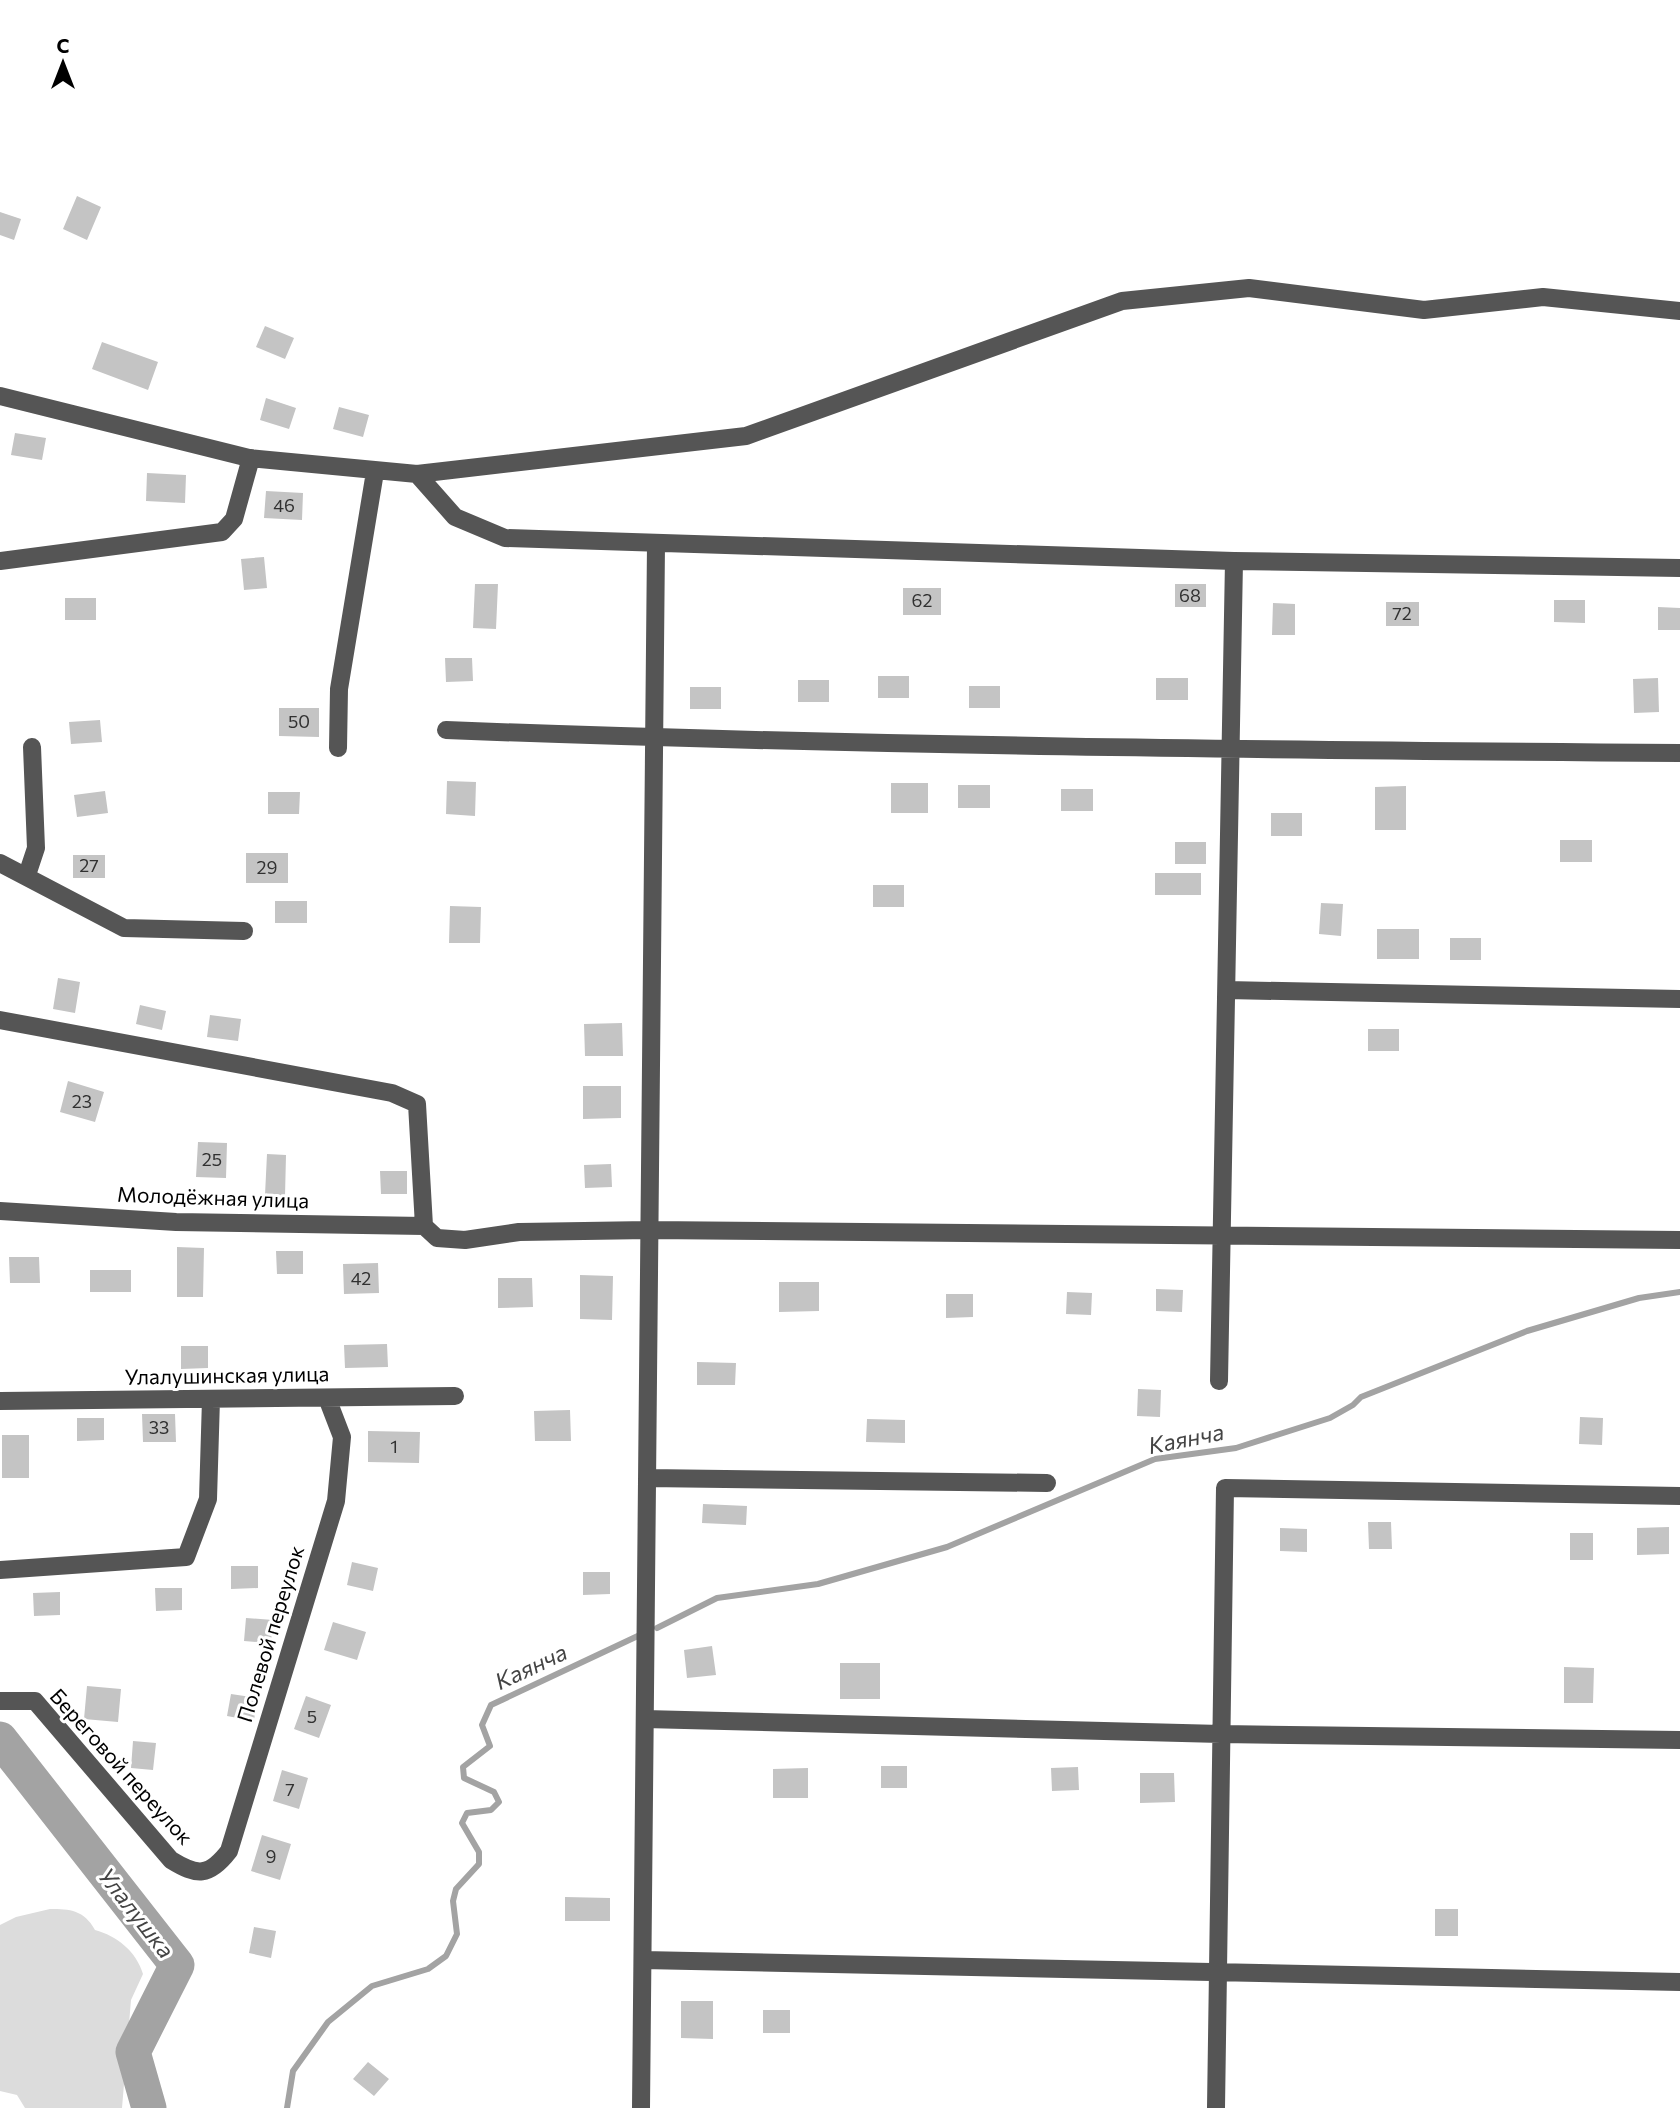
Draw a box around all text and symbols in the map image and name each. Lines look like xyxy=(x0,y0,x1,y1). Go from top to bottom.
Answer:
north arrow xyxy=(28,28,98,98)
text: С xyxy=(57,34,70,57)
house number: 46 xyxy=(273,494,295,516)
house number: 68 xyxy=(1179,584,1201,606)
house number: 62 xyxy=(912,589,932,611)
house number: 72 xyxy=(1392,602,1412,624)
house number: 50 xyxy=(288,710,310,732)
house number: 27 xyxy=(79,854,99,876)
house number: 29 xyxy=(257,856,277,878)
house number: 23 xyxy=(72,1090,92,1112)
house number: 25 xyxy=(202,1148,222,1170)
street label: Молодёжная улица xyxy=(117,1181,310,1212)
house number: 42 xyxy=(351,1267,371,1289)
street label: Улалушинская улица xyxy=(124,1360,329,1389)
house number: 33 xyxy=(149,1416,169,1438)
water label: Каянча xyxy=(1145,1417,1226,1459)
house number: 1 xyxy=(390,1435,398,1457)
street label: Полевой переулок xyxy=(231,1542,308,1725)
water label: Каянча xyxy=(490,1637,571,1695)
street label: Береговой переулок xyxy=(46,1683,199,1849)
house number: 5 xyxy=(307,1705,317,1727)
house number: 7 xyxy=(285,1778,295,1800)
house number: 9 xyxy=(266,1845,276,1867)
water label: Улалушка xyxy=(93,1862,181,1963)

